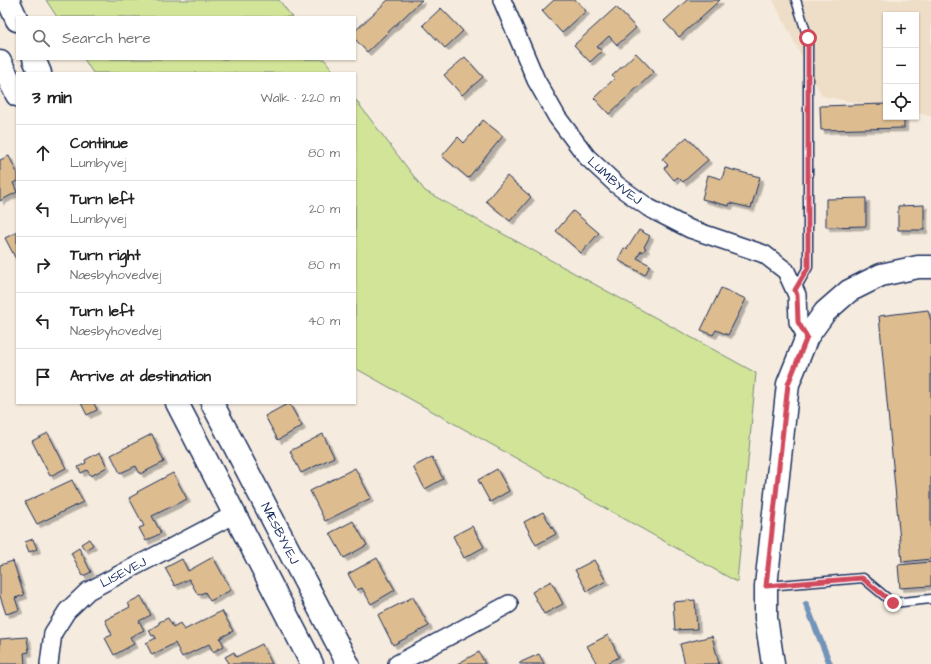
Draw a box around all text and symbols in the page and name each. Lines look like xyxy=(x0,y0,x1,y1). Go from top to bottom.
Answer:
map controls xyxy=(883,12,919,120)
button: + xyxy=(883,12,919,48)
search box xyxy=(16,16,356,60)
icon: search xyxy=(30,27,52,49)
text: Search here xyxy=(62,28,151,49)
route start xyxy=(799,29,817,47)
button: − xyxy=(883,48,919,84)
button: locate xyxy=(883,84,919,120)
text: 3 min xyxy=(32,86,72,110)
text: Walk · 220 m xyxy=(260,89,340,107)
text: Continue xyxy=(70,133,128,154)
icon: ahead xyxy=(32,142,54,164)
text: 80 m xyxy=(308,144,340,162)
street label: LUMBYVEJ xyxy=(583,153,645,209)
text: Lumbyvej xyxy=(70,154,126,172)
text: Turn left xyxy=(70,189,134,210)
icon: left xyxy=(32,198,54,220)
text: 20 m xyxy=(309,200,340,218)
text: Lumbyvej xyxy=(70,210,126,228)
text: Turn right xyxy=(70,245,141,266)
icon: right xyxy=(32,254,54,276)
text: 80 m xyxy=(308,256,340,274)
text: Næsbyhovedvej xyxy=(70,266,161,284)
text: Turn left xyxy=(70,301,134,322)
icon: left xyxy=(32,310,54,332)
text: 40 m xyxy=(308,312,340,330)
text: Næsbyhovedvej xyxy=(70,322,161,340)
icon: arrive xyxy=(32,366,54,388)
text: Arrive at destination xyxy=(70,366,211,387)
street label: NÆSBYVEJ xyxy=(256,500,303,567)
street label: LISEVEJ xyxy=(97,553,149,592)
route end xyxy=(884,594,902,612)

